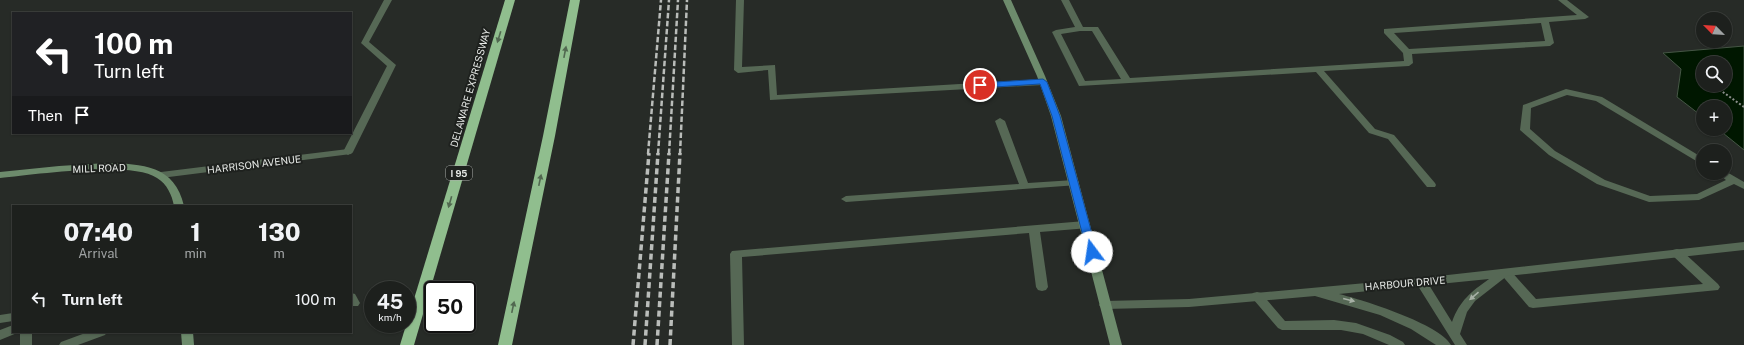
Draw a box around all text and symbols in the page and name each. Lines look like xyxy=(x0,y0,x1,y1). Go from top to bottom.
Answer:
north arrow xyxy=(1696,12,1732,48)
map controls xyxy=(1696,12,1732,180)
text: 100 m xyxy=(94,27,173,60)
street label: DELAWARE EXPRESSWAY xyxy=(447,27,493,149)
icon: left xyxy=(28,28,80,80)
one-way arrow xyxy=(496,32,502,44)
one-way arrow xyxy=(562,46,568,58)
button: search xyxy=(1696,56,1732,92)
text: Turn left xyxy=(94,61,164,82)
pin xyxy=(963,68,997,102)
icon: arrive xyxy=(969,74,991,96)
button: + xyxy=(1696,100,1732,136)
icon: arrive xyxy=(71,104,93,126)
text: Then xyxy=(28,107,63,124)
button: − xyxy=(1696,144,1732,180)
street label: HARRISON AVENUE xyxy=(206,152,302,176)
street label: MILL ROAD xyxy=(72,161,126,175)
road number: I 95 xyxy=(446,166,472,180)
one-way arrow xyxy=(537,173,543,186)
one-way arrow xyxy=(447,196,453,209)
text: 07:40 xyxy=(63,218,133,246)
text: 1 xyxy=(190,218,201,246)
text: 130 xyxy=(258,218,301,246)
position arrow xyxy=(1071,231,1113,273)
text: Arrival xyxy=(78,246,118,261)
text: min xyxy=(184,246,206,261)
text: m xyxy=(274,246,285,261)
street label: HARBOUR DRIVE xyxy=(1364,273,1446,293)
speed limit sign: 50 xyxy=(424,281,476,333)
icon: left xyxy=(28,288,50,310)
text: 45 xyxy=(377,290,403,314)
text: Turn left xyxy=(62,291,123,308)
text: 100 m xyxy=(295,291,336,308)
one-way arrow xyxy=(1469,291,1479,300)
one-way arrow xyxy=(1343,297,1355,303)
one-way arrow xyxy=(510,301,516,313)
text: km/h xyxy=(378,311,402,323)

